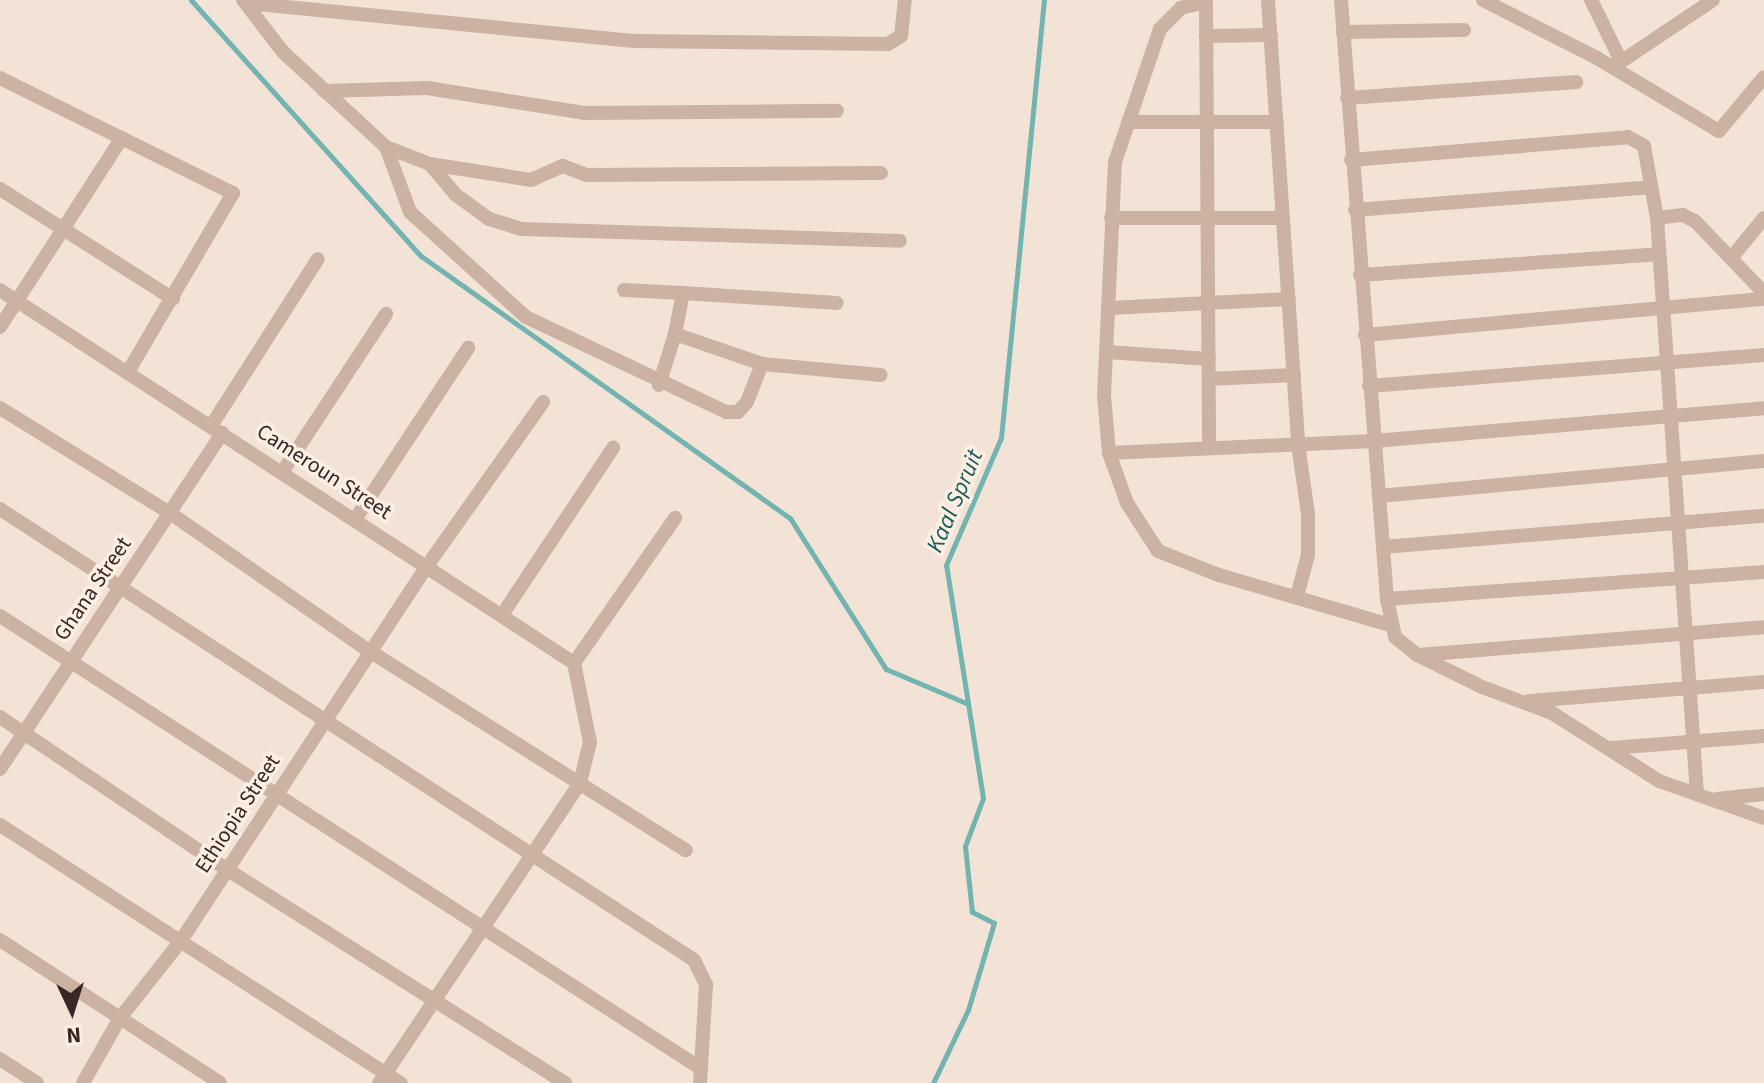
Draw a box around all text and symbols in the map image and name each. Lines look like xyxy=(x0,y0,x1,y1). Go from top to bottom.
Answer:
street label: Cameroun Street xyxy=(252,419,396,525)
water label: Kaal Spruit xyxy=(920,445,990,557)
street label: Ghana Street xyxy=(49,532,137,646)
street label: Ethiopia Street xyxy=(190,750,286,878)
north arrow xyxy=(32,971,112,1051)
text: N xyxy=(65,1018,82,1051)

